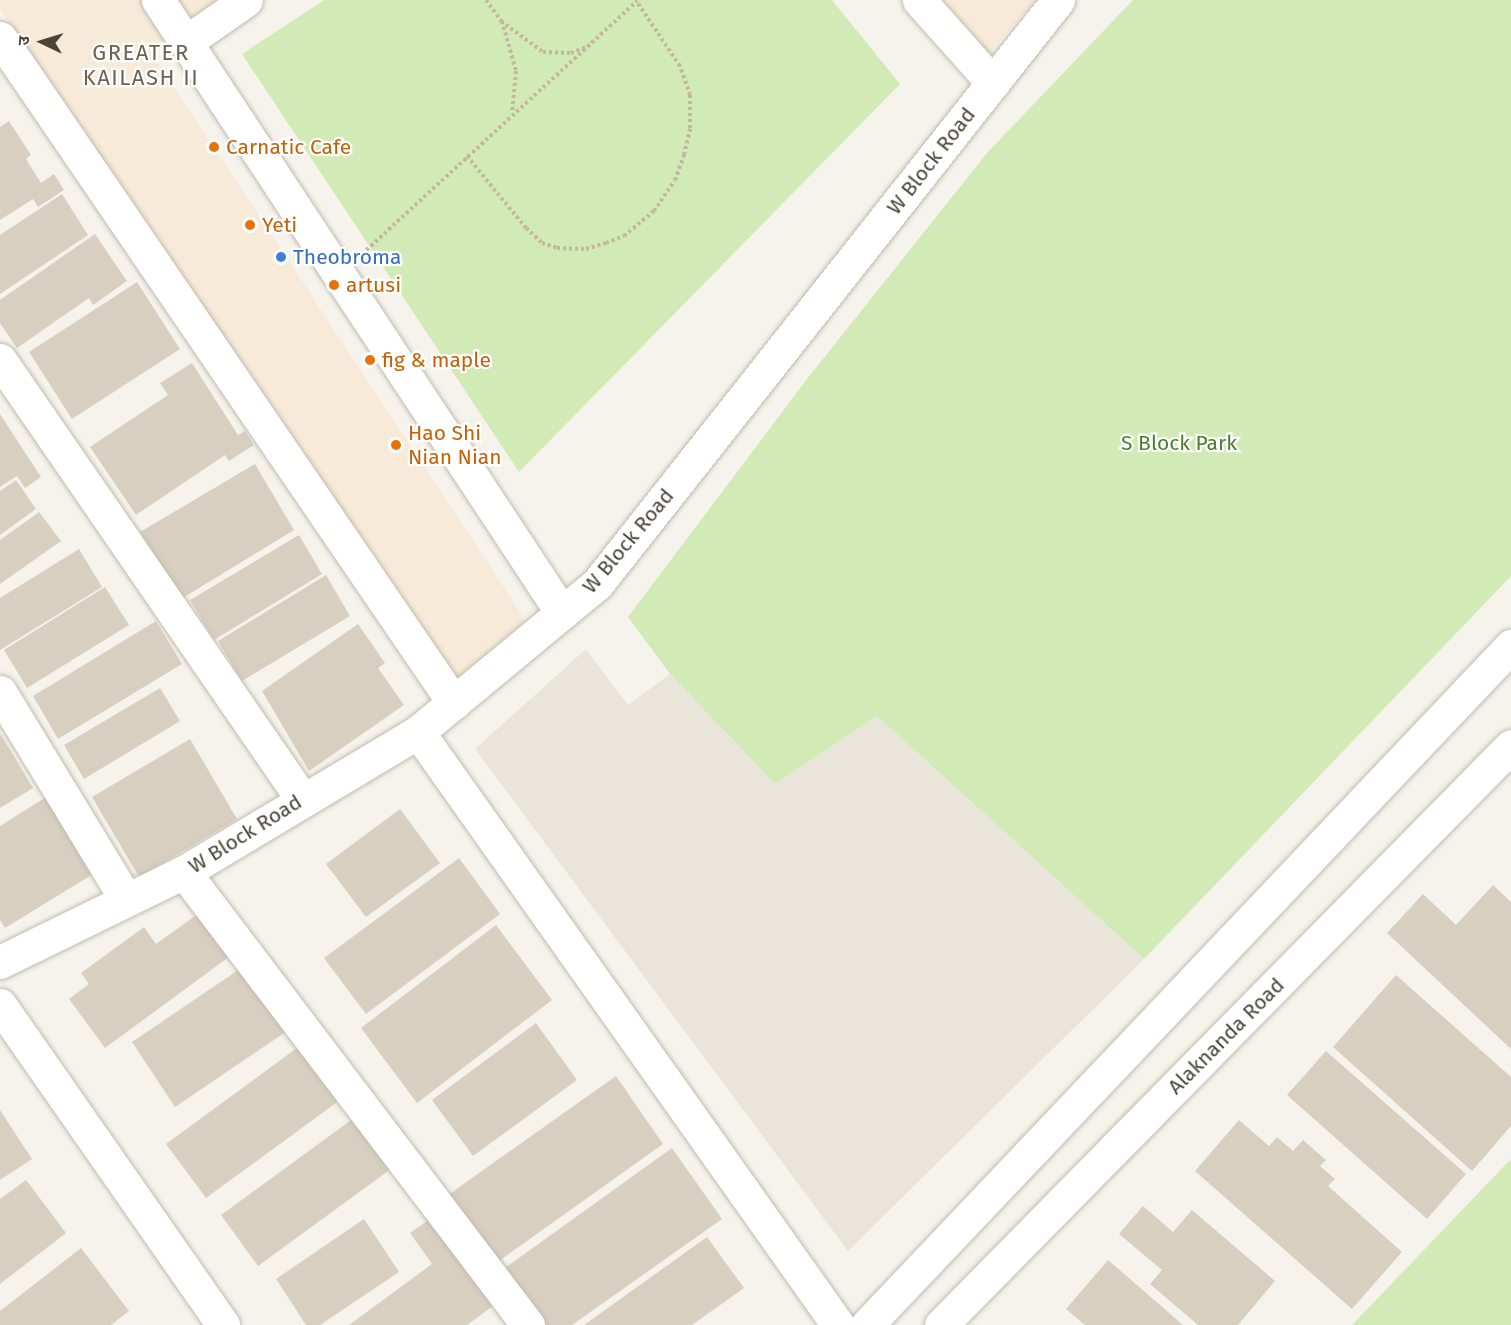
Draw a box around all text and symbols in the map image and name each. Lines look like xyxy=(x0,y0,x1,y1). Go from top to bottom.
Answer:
north arrow xyxy=(12,12,72,72)
text: उ xyxy=(14,35,33,46)
district label: GREATER KAILASH II xyxy=(83,39,199,90)
street label: W Block Road xyxy=(881,103,981,219)
place label: Carnatic Cafe xyxy=(226,134,351,160)
marker: Carnatic Cafe xyxy=(207,140,221,154)
place label: Yeti xyxy=(262,212,297,238)
marker: Yeti xyxy=(243,218,257,232)
place label: Theobroma xyxy=(293,244,402,270)
marker: Theobroma xyxy=(274,250,288,264)
place label: artusi xyxy=(346,272,401,298)
marker: artusi xyxy=(327,278,341,292)
place label: fig & maple xyxy=(382,347,491,373)
marker: fig & maple xyxy=(363,353,377,367)
place label: Hao Shi Nian Nian xyxy=(408,420,502,470)
park label: S Block Park xyxy=(1121,430,1237,456)
marker: Hao Shi Nian Nian xyxy=(389,438,403,452)
street label: W Block Road xyxy=(577,484,679,598)
street label: W Block Road xyxy=(184,789,306,879)
street label: Alaknanda Road xyxy=(1163,973,1289,1099)

